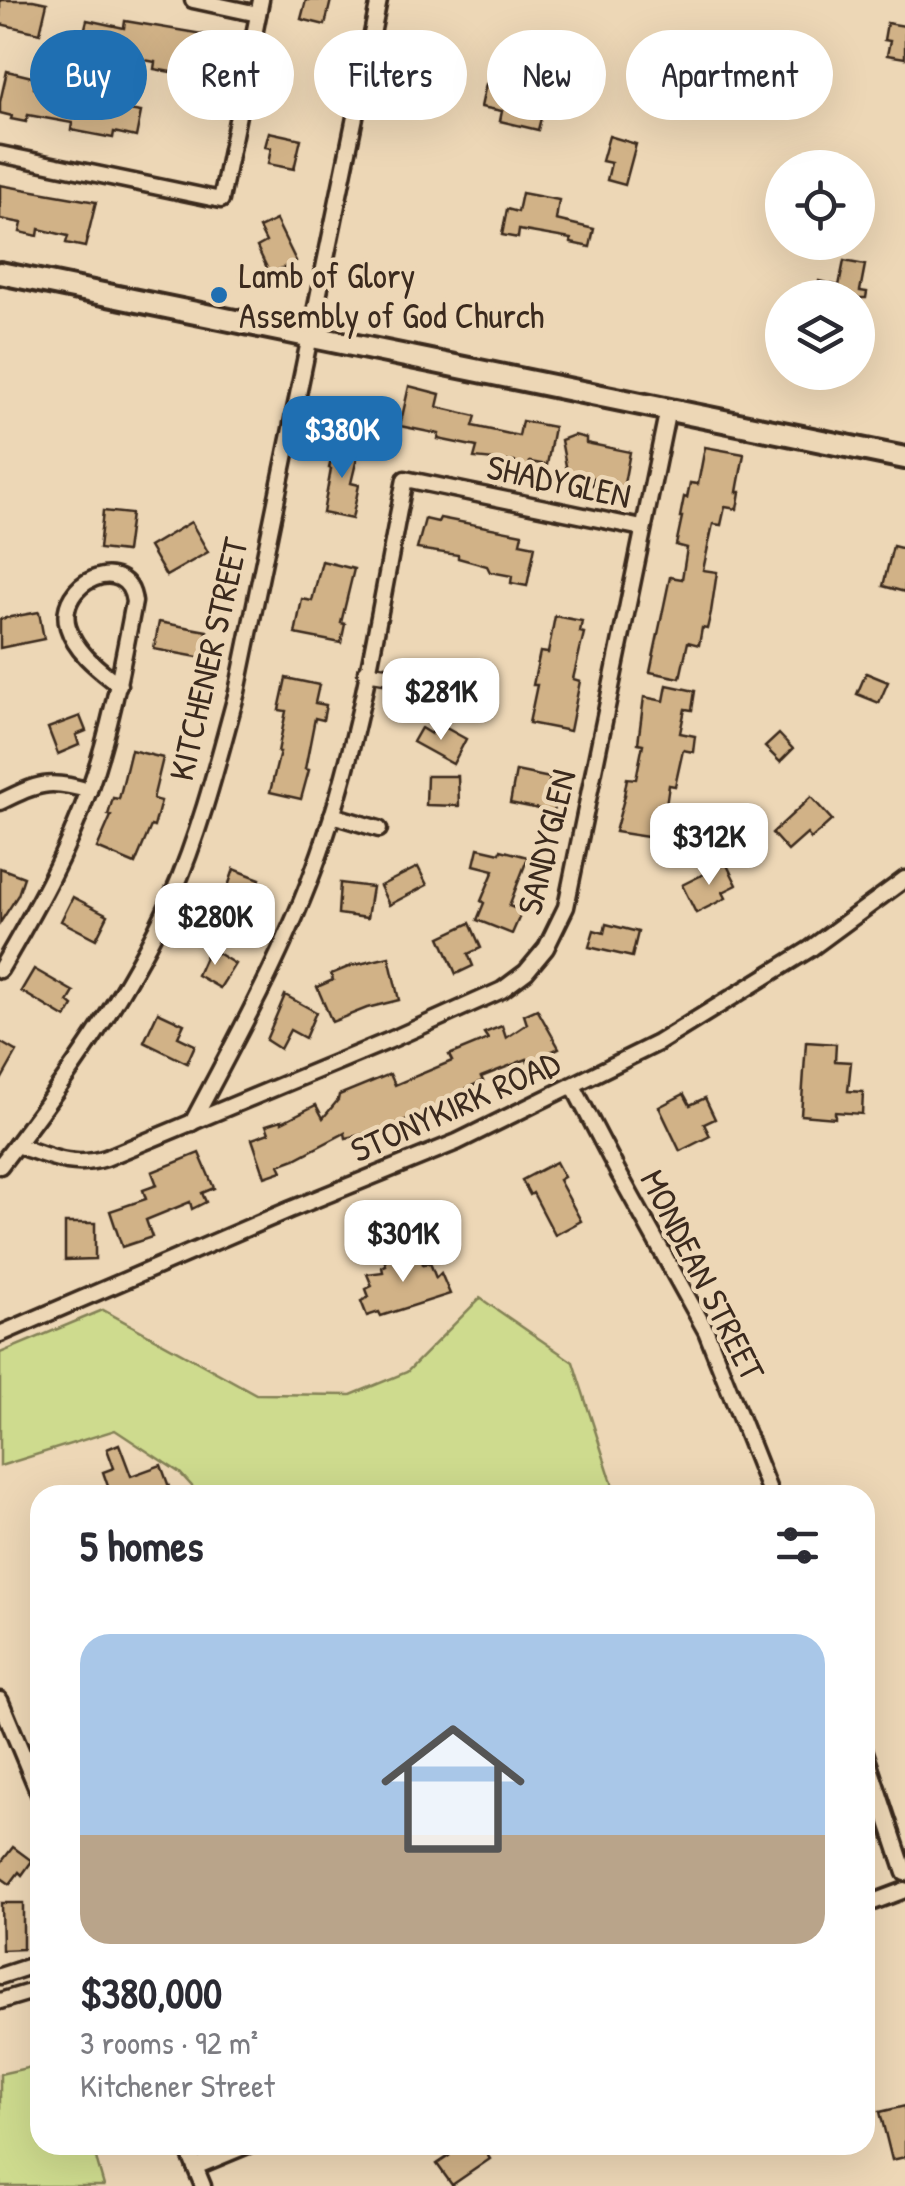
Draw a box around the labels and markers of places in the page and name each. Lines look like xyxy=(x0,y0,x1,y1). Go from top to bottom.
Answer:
place label: Lamb of Glory Assembly of God Church xyxy=(239,252,544,339)
marker: Lamb of Glory Assembly of God Church xyxy=(208,284,230,306)
pin: $380K xyxy=(272,396,412,481)
pin: $281K xyxy=(371,658,511,743)
pin: $312K xyxy=(639,803,779,888)
pin: $280K xyxy=(145,883,285,968)
pin: $301K xyxy=(333,1200,473,1285)

